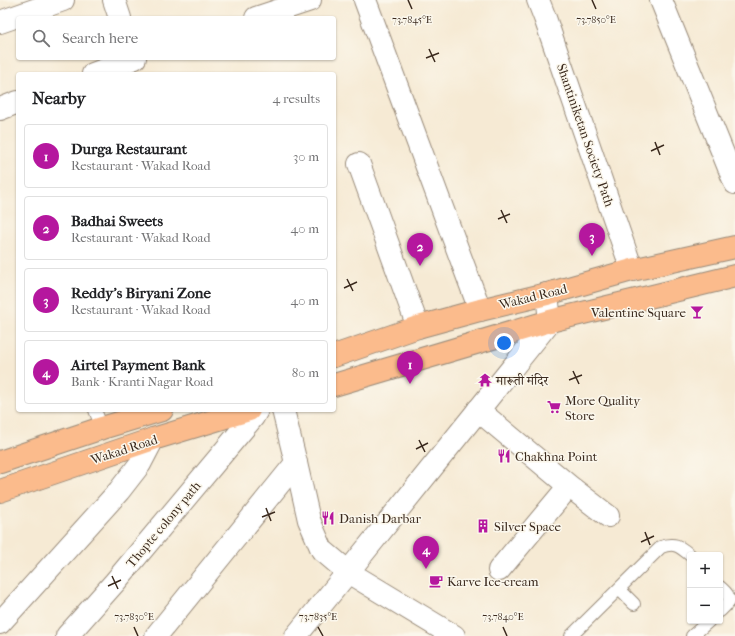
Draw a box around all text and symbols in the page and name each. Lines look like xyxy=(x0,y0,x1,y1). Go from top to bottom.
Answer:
text: 73.7845°E xyxy=(392,14,432,26)
text: 73.7850°E xyxy=(576,14,616,26)
search box xyxy=(16,16,336,60)
icon: search xyxy=(30,27,52,49)
text: Search here xyxy=(62,29,138,47)
street label: Shantiniketan Society Path xyxy=(554,62,617,209)
text: Nearby xyxy=(32,88,86,108)
text: 4 results xyxy=(273,91,320,106)
text: Durga Restaurant xyxy=(71,140,187,158)
text: 1 xyxy=(44,149,48,164)
text: 30 m xyxy=(293,149,319,164)
text: Restaurant · Wakad Road xyxy=(71,158,211,173)
text: Badhai Sweets xyxy=(71,212,163,230)
text: 2 xyxy=(43,221,49,236)
text: 40 m xyxy=(291,221,319,236)
pin: 3 xyxy=(579,223,605,256)
text: Restaurant · Wakad Road xyxy=(71,230,211,245)
pin: 2 xyxy=(407,233,433,266)
street label: Wakad Road xyxy=(497,281,569,312)
text: Reddy's Biryani Zone xyxy=(71,284,211,302)
text: 3 xyxy=(43,293,49,308)
text: 40 m xyxy=(291,293,319,308)
text: Restaurant · Wakad Road xyxy=(71,302,211,317)
bar icon: Valentine Square xyxy=(689,304,705,320)
place label: Valentine Square xyxy=(590,305,687,320)
your location xyxy=(494,333,514,353)
pin: 1 xyxy=(397,351,423,384)
text: Airtel Payment Bank xyxy=(71,356,205,374)
text: 4 xyxy=(42,365,50,380)
text: 80 m xyxy=(292,365,319,380)
temple icon: मारूती मंदिर xyxy=(477,372,493,388)
place label: मारूती मंदिर xyxy=(495,373,549,388)
text: Bank · Kranti Nagar Road xyxy=(71,374,213,389)
place label: More Quality Store xyxy=(565,393,641,423)
supermarket icon: More Quality Store xyxy=(546,399,562,415)
street label: Wakad Road xyxy=(88,431,160,468)
restaurant icon: Chakhna Point xyxy=(496,448,512,464)
place label: Chakhna Point xyxy=(515,449,598,464)
street label: Thopte colony path xyxy=(123,478,204,570)
restaurant icon: Danish Darbar xyxy=(320,510,336,526)
place label: Danish Darbar xyxy=(339,511,421,526)
building icon: Silver Space xyxy=(475,518,491,534)
place label: Silver Space xyxy=(494,519,561,534)
pin: 4 xyxy=(413,536,439,569)
map controls xyxy=(687,552,723,624)
button: + xyxy=(687,552,723,588)
cafe icon: Karve Ice-cream xyxy=(428,573,444,589)
place label: Karve Ice-cream xyxy=(447,574,539,589)
button: − xyxy=(687,588,723,624)
text: 73.7830°E xyxy=(114,611,154,623)
text: 73.7835°E xyxy=(299,611,337,623)
text: 73.7840°E xyxy=(482,611,524,623)

